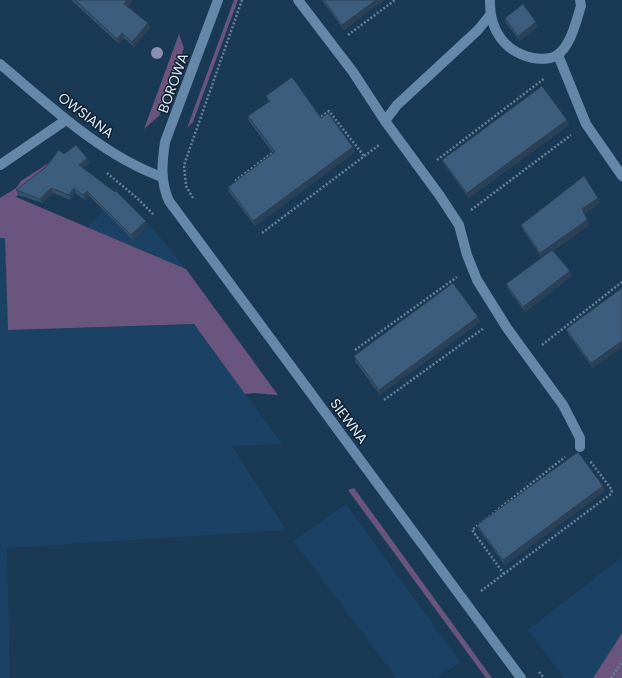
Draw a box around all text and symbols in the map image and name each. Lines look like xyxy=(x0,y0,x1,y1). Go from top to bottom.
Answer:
street label: BOROWA xyxy=(153,50,193,116)
street label: OWSIANA xyxy=(54,87,118,143)
street label: SIEWNA xyxy=(325,394,373,448)

